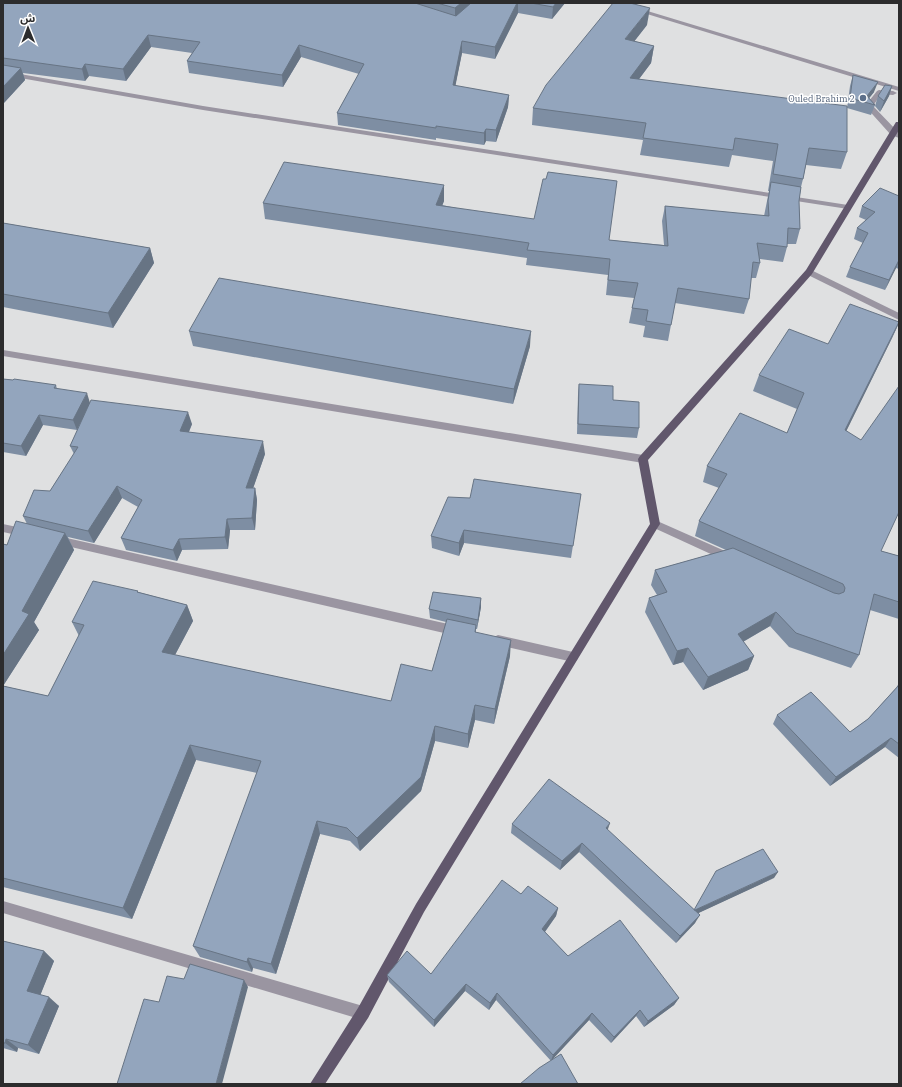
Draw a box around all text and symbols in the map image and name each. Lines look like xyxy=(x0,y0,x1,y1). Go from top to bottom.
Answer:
north arrow xyxy=(8,8,48,48)
text: ش xyxy=(20,11,35,25)
place label: Ouled Brahim 2 xyxy=(788,93,855,104)
marker: Ouled Brahim 2 xyxy=(858,93,868,103)

